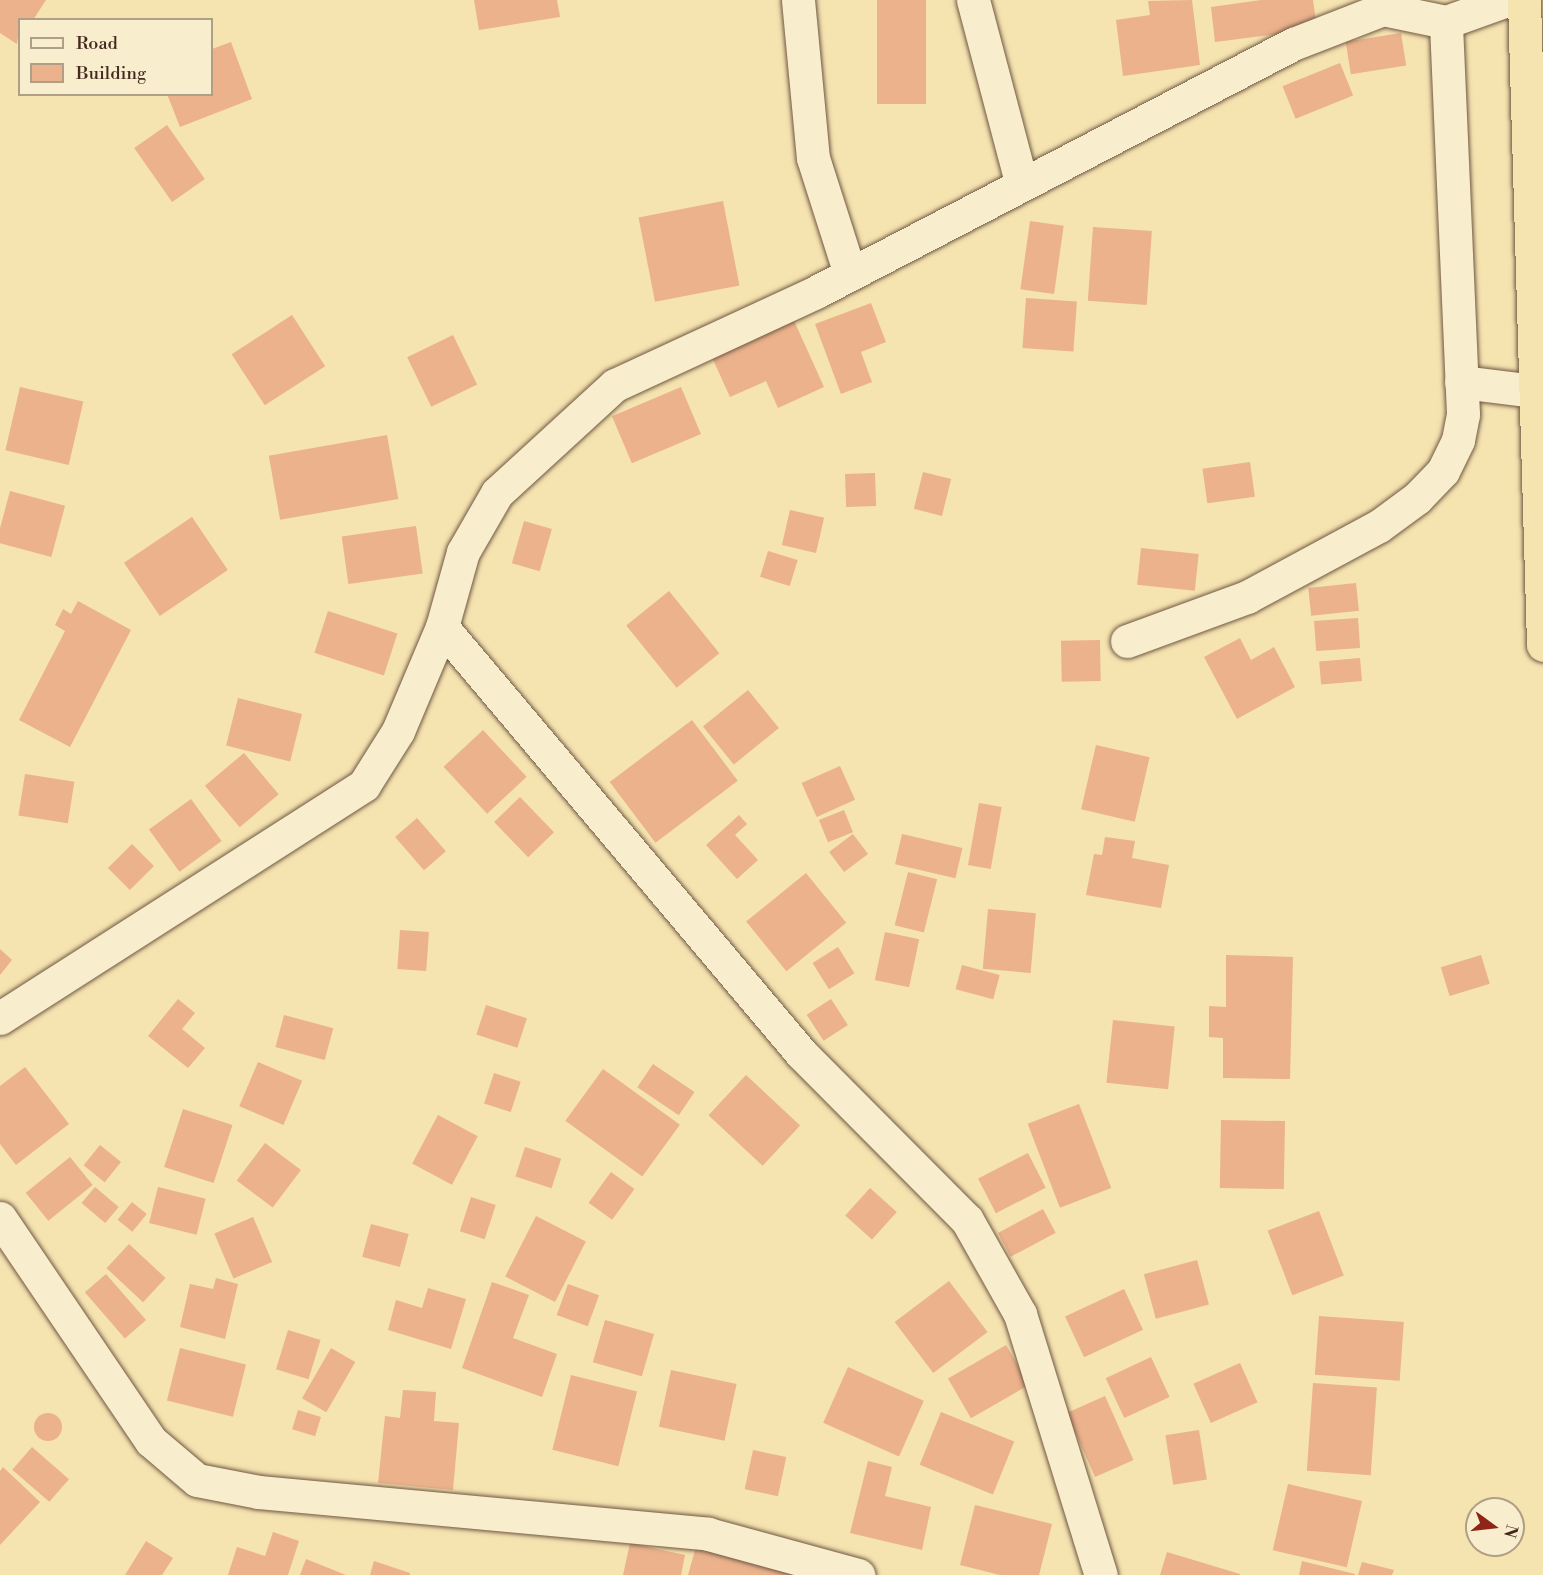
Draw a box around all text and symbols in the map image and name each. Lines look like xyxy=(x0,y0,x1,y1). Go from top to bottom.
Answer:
legend xyxy=(18,18,213,96)
text: Road xyxy=(76,32,118,55)
text: Building xyxy=(76,62,146,85)
north arrow xyxy=(1465,1497,1525,1557)
text: N xyxy=(1499,1522,1522,1540)

